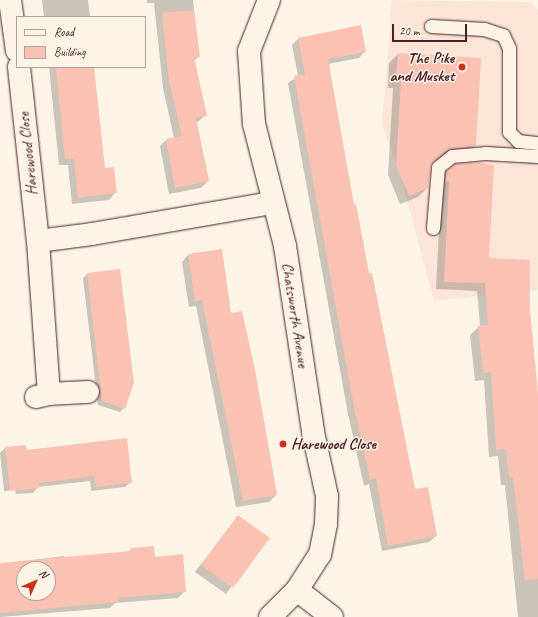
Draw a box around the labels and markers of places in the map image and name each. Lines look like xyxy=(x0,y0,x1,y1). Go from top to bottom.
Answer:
place label: The Pike and Musket xyxy=(390,48,454,86)
marker: The Pike and Musket xyxy=(457,62,467,72)
place label: Harewood Close xyxy=(291,434,376,454)
marker: Harewood Close xyxy=(278,439,288,449)

